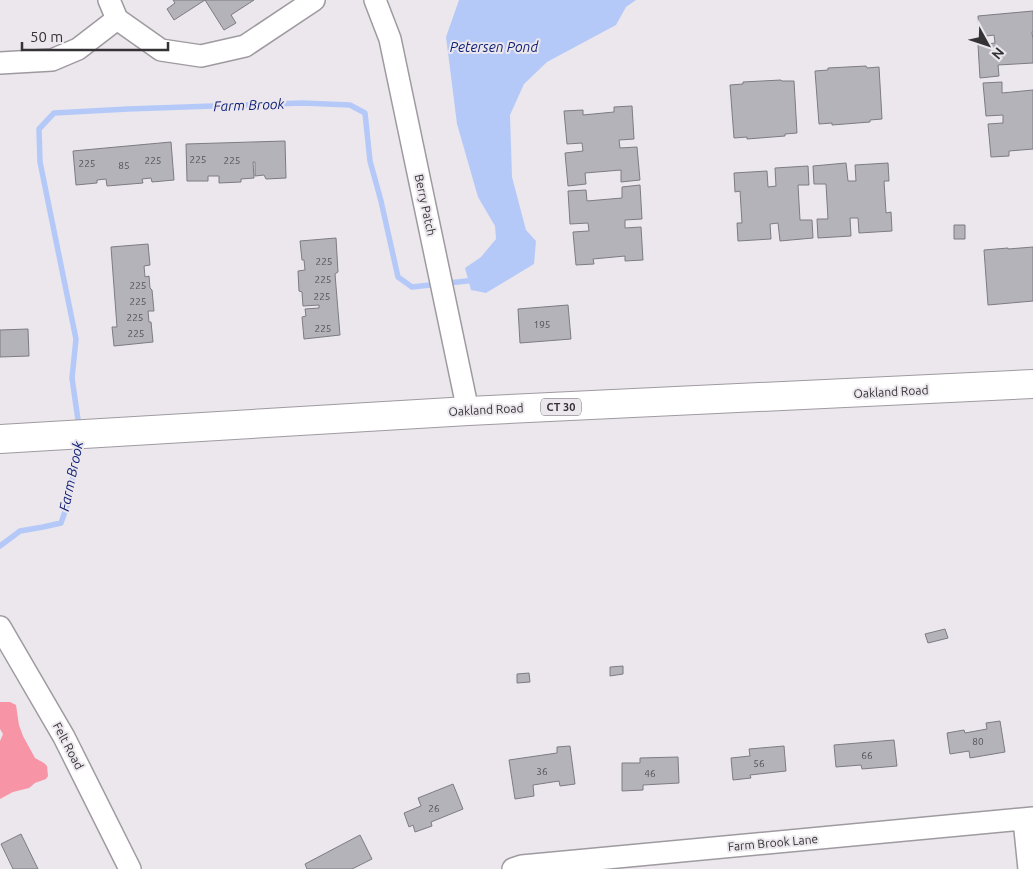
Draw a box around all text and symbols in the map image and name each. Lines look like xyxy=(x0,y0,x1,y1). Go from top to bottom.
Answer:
scale bar xyxy=(22,20,169,52)
north arrow xyxy=(963,20,1013,70)
text: 50 m xyxy=(30,28,63,45)
water label: Petersen Pond xyxy=(450,39,539,55)
text: N xyxy=(988,44,1007,63)
water label: Farm Brook xyxy=(213,96,286,114)
house number: 225 xyxy=(190,154,206,165)
house number: 225 xyxy=(145,155,161,166)
house number: 225 xyxy=(224,155,240,166)
house number: 225 xyxy=(79,158,95,169)
house number: 85 xyxy=(118,160,130,171)
street label: Berry Patch xyxy=(413,173,438,237)
house number: 225 xyxy=(316,256,332,267)
house number: 225 xyxy=(315,274,331,285)
house number: 225 xyxy=(130,280,146,291)
house number: 225 xyxy=(314,291,330,302)
house number: 225 xyxy=(130,296,146,307)
house number: 225 xyxy=(127,312,143,323)
house number: 195 xyxy=(534,319,550,330)
house number: 225 xyxy=(315,323,331,334)
house number: 225 xyxy=(128,328,144,339)
street label: Oakland Road xyxy=(853,383,929,400)
road number: CT 30 xyxy=(541,398,581,416)
street label: Oakland Road xyxy=(448,401,524,418)
water label: Farm Brook xyxy=(56,439,86,513)
street label: Felt Road xyxy=(51,720,86,771)
house number: 80 xyxy=(972,736,984,747)
house number: 66 xyxy=(861,750,873,761)
house number: 56 xyxy=(753,758,765,769)
house number: 36 xyxy=(536,766,548,777)
house number: 46 xyxy=(644,768,656,779)
house number: 26 xyxy=(428,803,440,814)
street label: Farm Brook Lane xyxy=(727,832,819,853)

